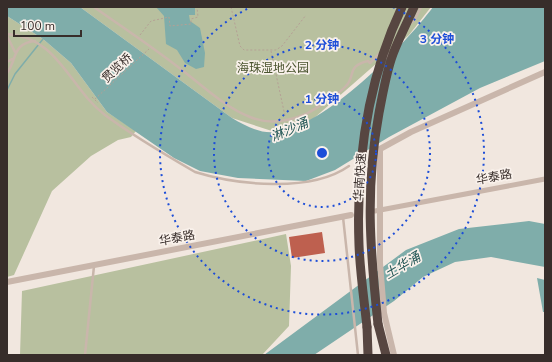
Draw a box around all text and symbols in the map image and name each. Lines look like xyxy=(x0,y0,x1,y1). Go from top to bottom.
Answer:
scale bar xyxy=(14,12,81,38)
text: 100 m xyxy=(20,18,55,34)
text: 3 分钟 xyxy=(420,31,454,47)
text: 2 分钟 xyxy=(305,37,339,53)
street label: 贯览桥 xyxy=(98,50,136,86)
park label: 海珠湿地公园 xyxy=(237,60,309,76)
text: 1 分钟 xyxy=(305,91,339,107)
water label: 淋沙涌 xyxy=(268,113,313,146)
centre of rings xyxy=(315,146,329,160)
street label: 华南快速 xyxy=(350,152,370,202)
street label: 华泰路 xyxy=(475,166,513,188)
street label: 华泰路 xyxy=(158,227,196,249)
water label: 土华涌 xyxy=(381,247,426,284)

